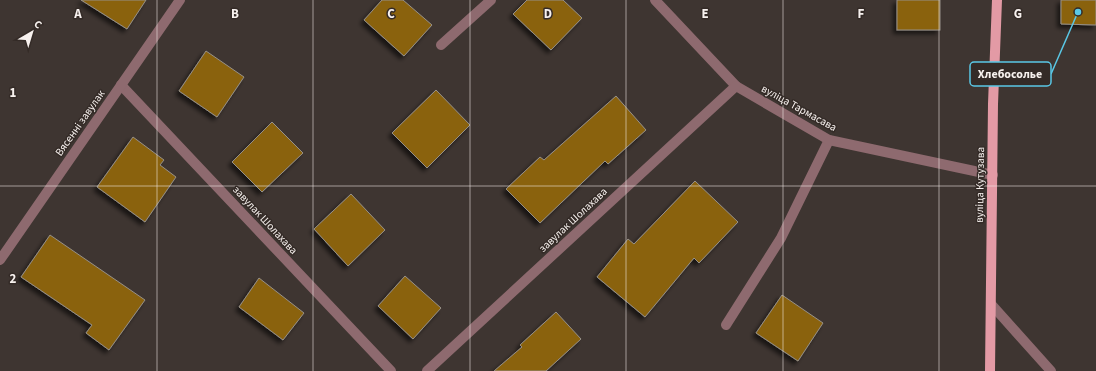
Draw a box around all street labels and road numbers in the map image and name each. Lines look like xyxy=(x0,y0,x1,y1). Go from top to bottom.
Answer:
street label: вуліца Тармасава xyxy=(759,81,839,135)
street label: Вясенні завулак xyxy=(52,86,109,159)
street label: вуліца Кутузава xyxy=(972,147,988,223)
street label: завулак Шолахава xyxy=(229,182,301,258)
street label: завулак Шолахава xyxy=(535,184,611,256)

